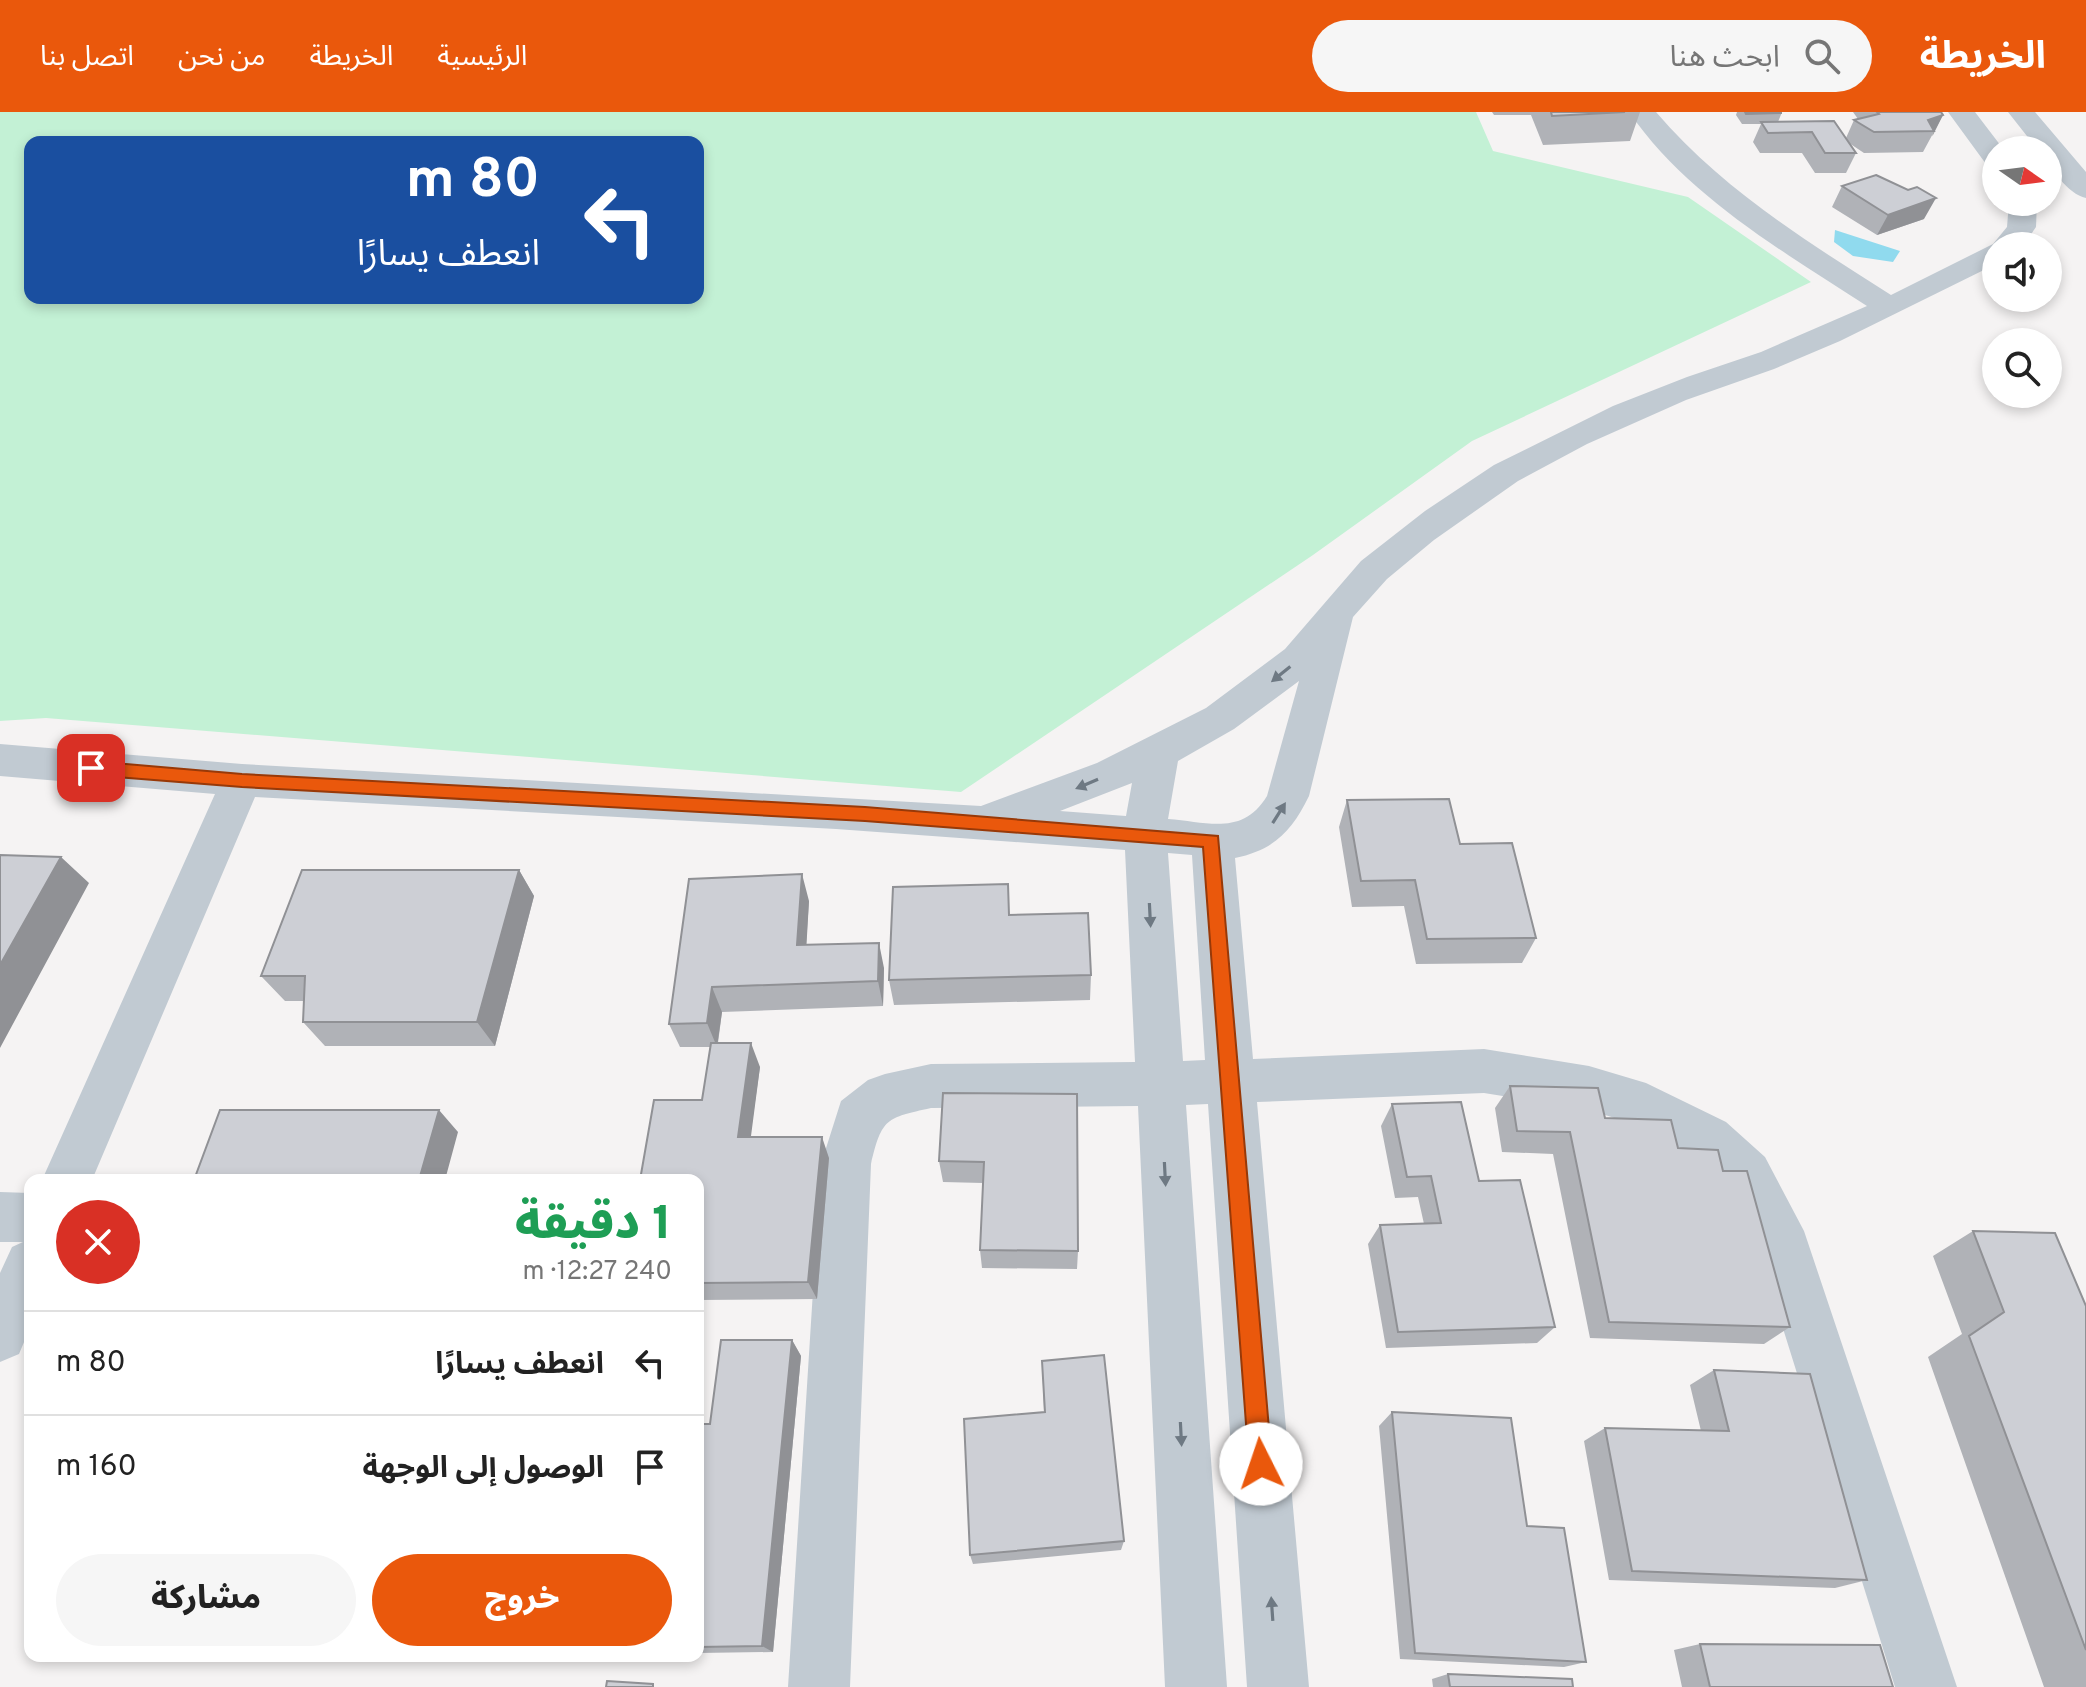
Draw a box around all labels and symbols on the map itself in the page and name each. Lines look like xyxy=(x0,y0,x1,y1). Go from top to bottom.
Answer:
north arrow xyxy=(1982,136,2062,216)
one-way arrow xyxy=(1271,665,1291,681)
pin xyxy=(57,734,125,802)
one-way arrow xyxy=(1075,778,1099,791)
one-way arrow xyxy=(1271,803,1286,824)
one-way arrow xyxy=(1144,902,1157,928)
one-way arrow xyxy=(1159,1162,1172,1187)
one-way arrow xyxy=(1174,1422,1187,1447)
position arrow xyxy=(1219,1422,1303,1506)
one-way arrow xyxy=(1265,1596,1278,1621)

